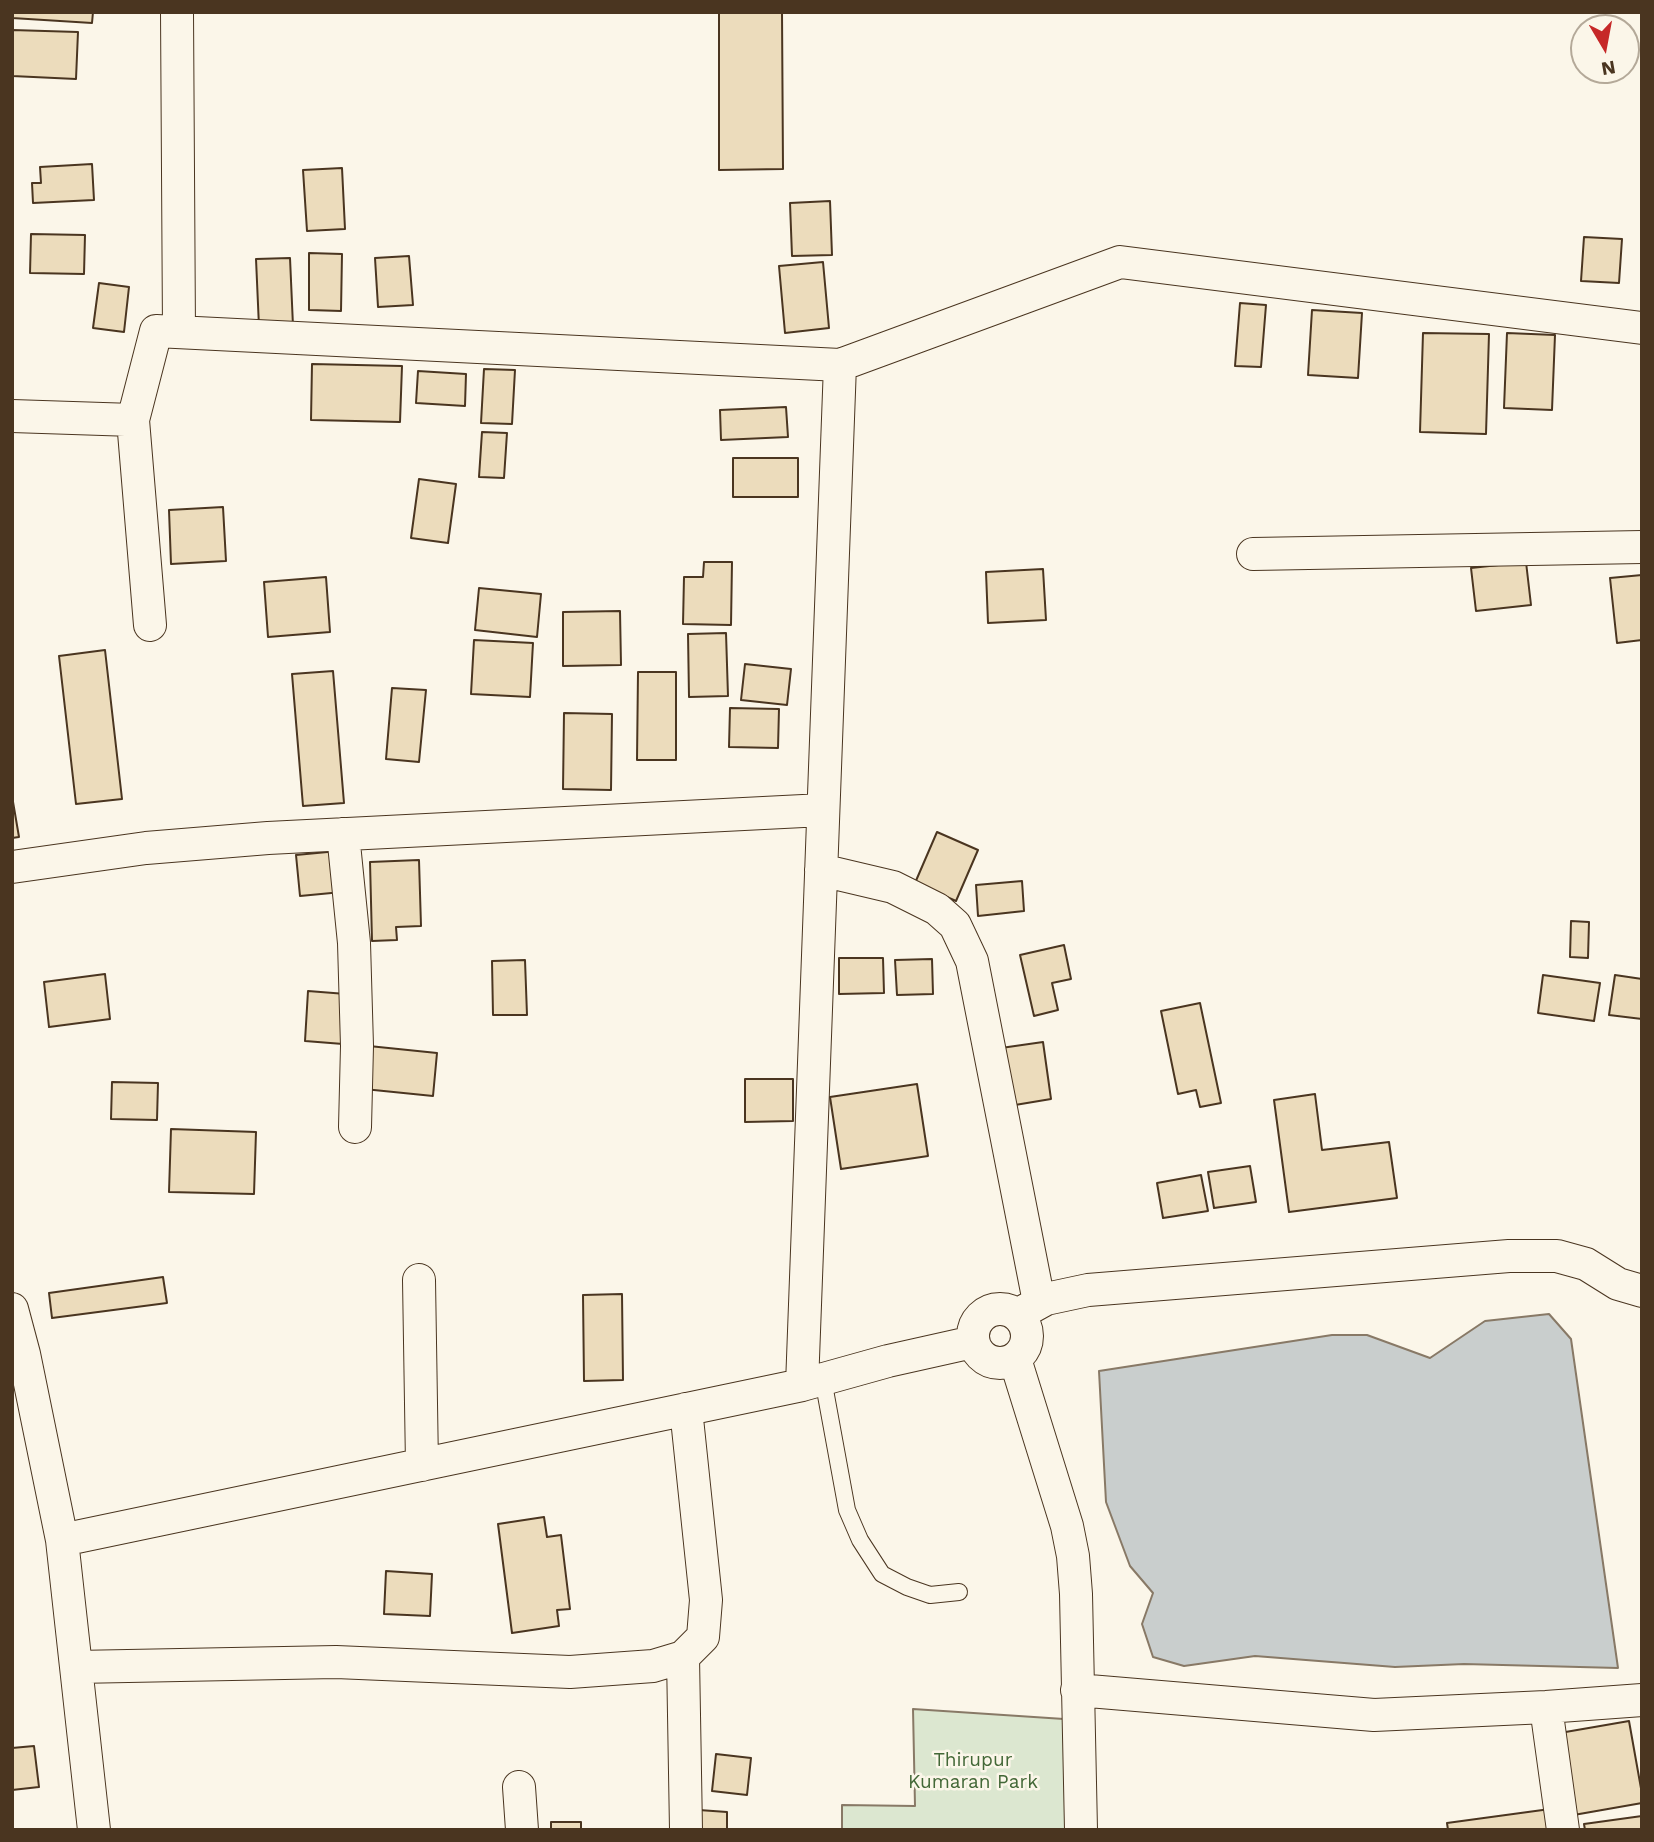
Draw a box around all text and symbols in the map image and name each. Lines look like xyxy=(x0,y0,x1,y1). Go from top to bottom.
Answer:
north arrow xyxy=(1570,14,1640,84)
text: N xyxy=(1599,56,1617,81)
park label: Thirupur Kumaran Park xyxy=(908,1749,1038,1793)

